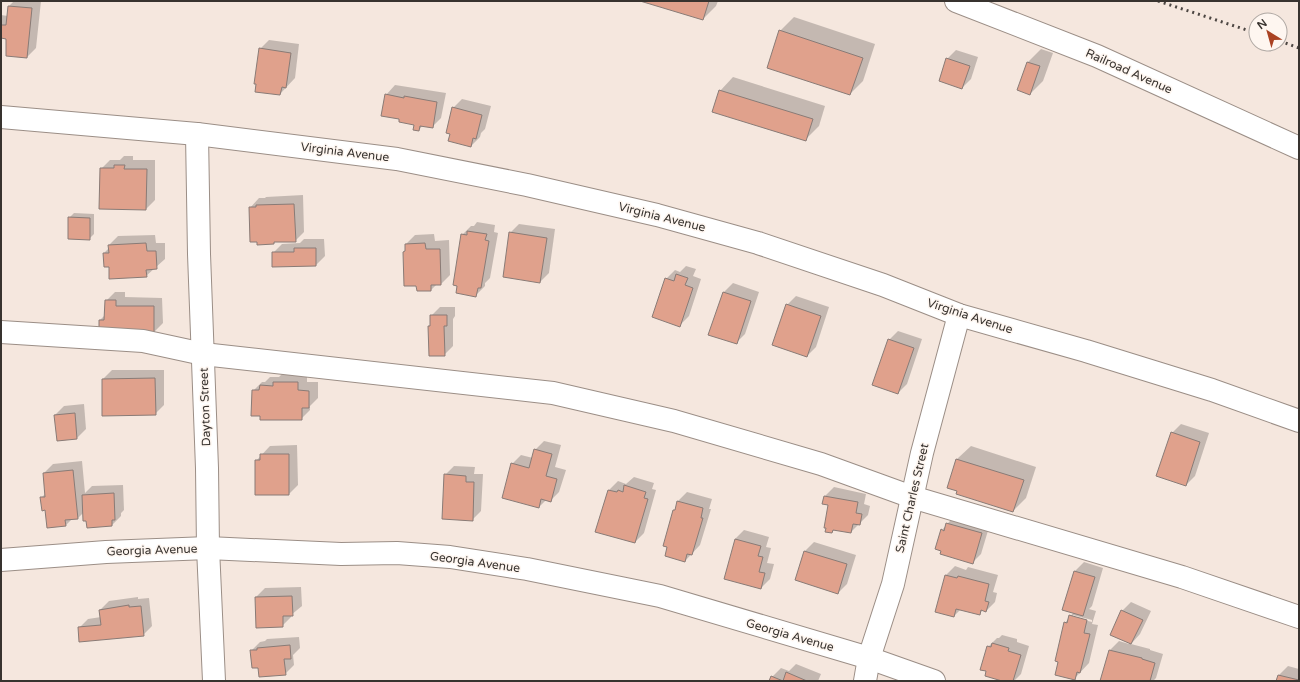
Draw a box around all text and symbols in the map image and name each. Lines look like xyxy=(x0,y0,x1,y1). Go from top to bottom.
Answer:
north arrow xyxy=(1248,12,1288,52)
text: N xyxy=(1255,17,1270,32)
street label: Railroad Avenue xyxy=(1084,46,1175,96)
street label: Virginia Avenue xyxy=(300,140,390,164)
street label: Virginia Avenue xyxy=(617,199,707,235)
street label: Virginia Avenue xyxy=(925,296,1015,337)
street label: Dayton Street xyxy=(197,367,213,447)
street label: Saint Charles Street xyxy=(893,441,932,554)
street label: Georgia Avenue xyxy=(106,541,198,559)
street label: Georgia Avenue xyxy=(429,549,521,575)
street label: Georgia Avenue xyxy=(744,616,836,654)

